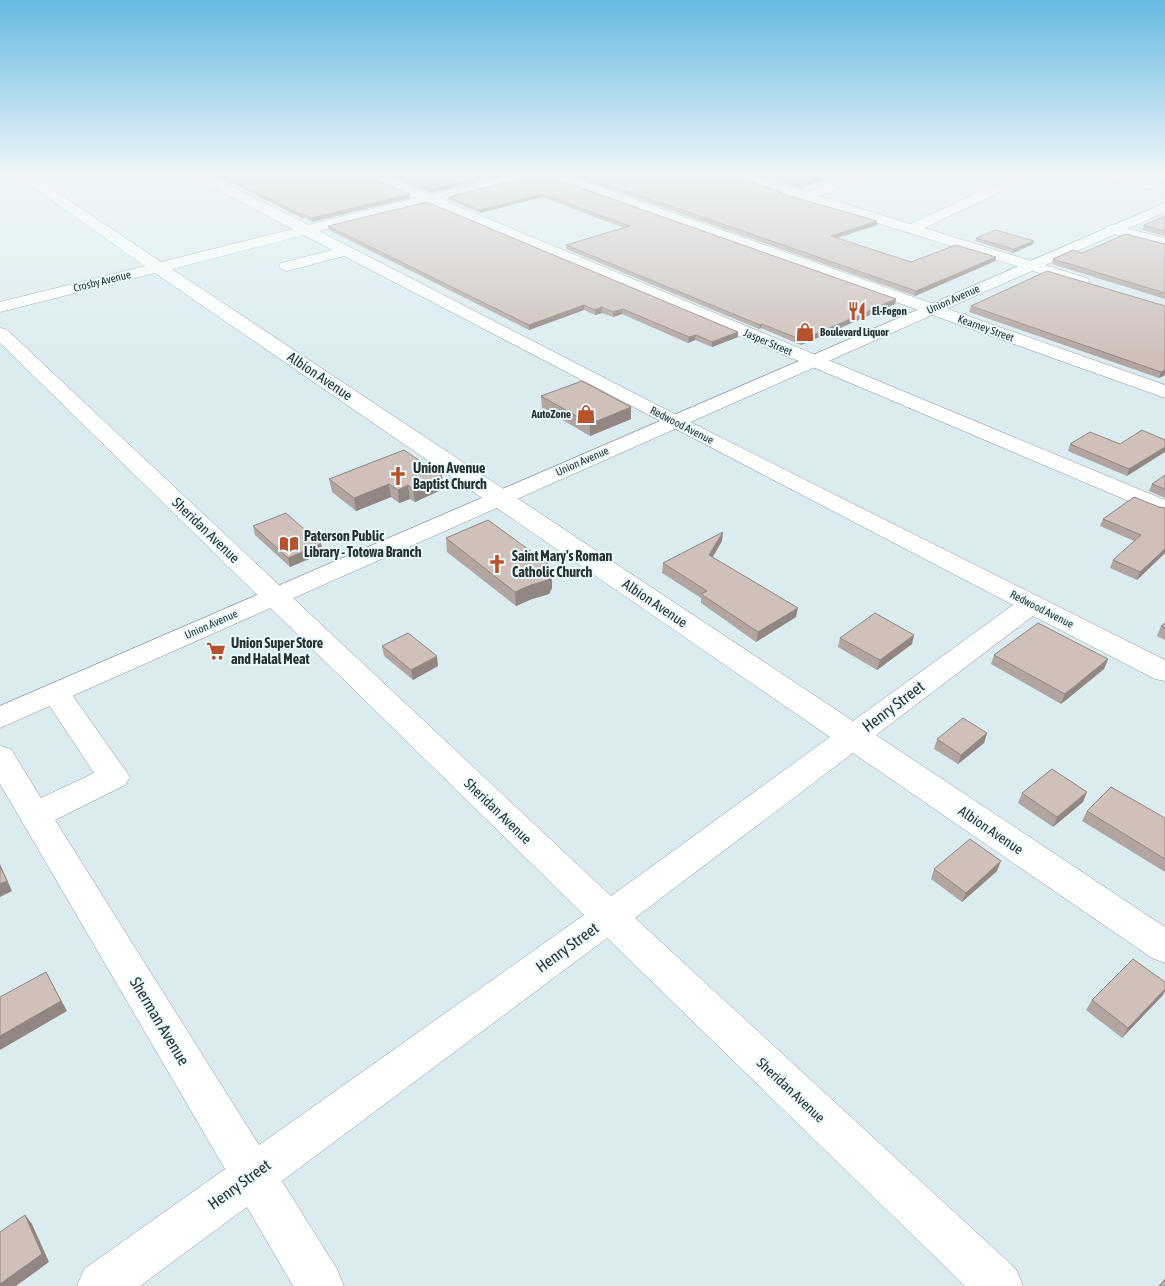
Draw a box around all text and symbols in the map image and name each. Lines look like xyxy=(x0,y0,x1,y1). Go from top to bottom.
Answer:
street label: Crosby Avenue xyxy=(72,268,132,294)
street label: Union Avenue xyxy=(925,282,981,316)
restaurant icon: El-Fogon xyxy=(846,300,868,322)
place label: El-Fogon xyxy=(872,305,907,317)
street label: Kearney Street xyxy=(956,312,1016,344)
shop icon: Boulevard Liquor xyxy=(794,321,816,343)
street label: Jasper Street xyxy=(742,326,794,358)
place label: Boulevard Liquor xyxy=(820,326,889,338)
street label: Albion Avenue xyxy=(285,349,355,403)
shop icon: AutoZone xyxy=(575,403,597,425)
street label: Redwood Avenue xyxy=(648,404,716,446)
place label: AutoZone xyxy=(531,408,571,420)
street label: Union Avenue xyxy=(554,444,610,478)
place label: Union Avenue Baptist Church xyxy=(413,460,487,492)
church icon: Union Avenue Baptist Church xyxy=(387,465,409,487)
street label: Sheridan Avenue xyxy=(169,494,243,566)
place label: Paterson Public Library - Totowa Branch xyxy=(304,528,422,560)
library icon: Paterson Public Library - Totowa Branch xyxy=(278,533,300,555)
place label: Saint Mary's Roman Catholic Church xyxy=(512,548,612,580)
church icon: Saint Mary's Roman Catholic Church xyxy=(486,553,508,575)
street label: Albion Avenue xyxy=(620,576,690,630)
street label: Redwood Avenue xyxy=(1008,588,1076,630)
street label: Union Avenue xyxy=(183,607,239,641)
place label: Union Super Store and Halal Meat xyxy=(231,635,323,667)
supermarket icon: Union Super Store and Halal Meat xyxy=(205,640,227,662)
street label: Henry Street xyxy=(858,677,928,736)
street label: Sheridan Avenue xyxy=(461,775,535,847)
street label: Albion Avenue xyxy=(956,803,1026,857)
street label: Henry Street xyxy=(532,918,603,977)
street label: Sherman Avenue xyxy=(127,974,193,1068)
street label: Sheridan Avenue xyxy=(754,1054,828,1126)
street label: Henry Street xyxy=(204,1155,275,1214)

